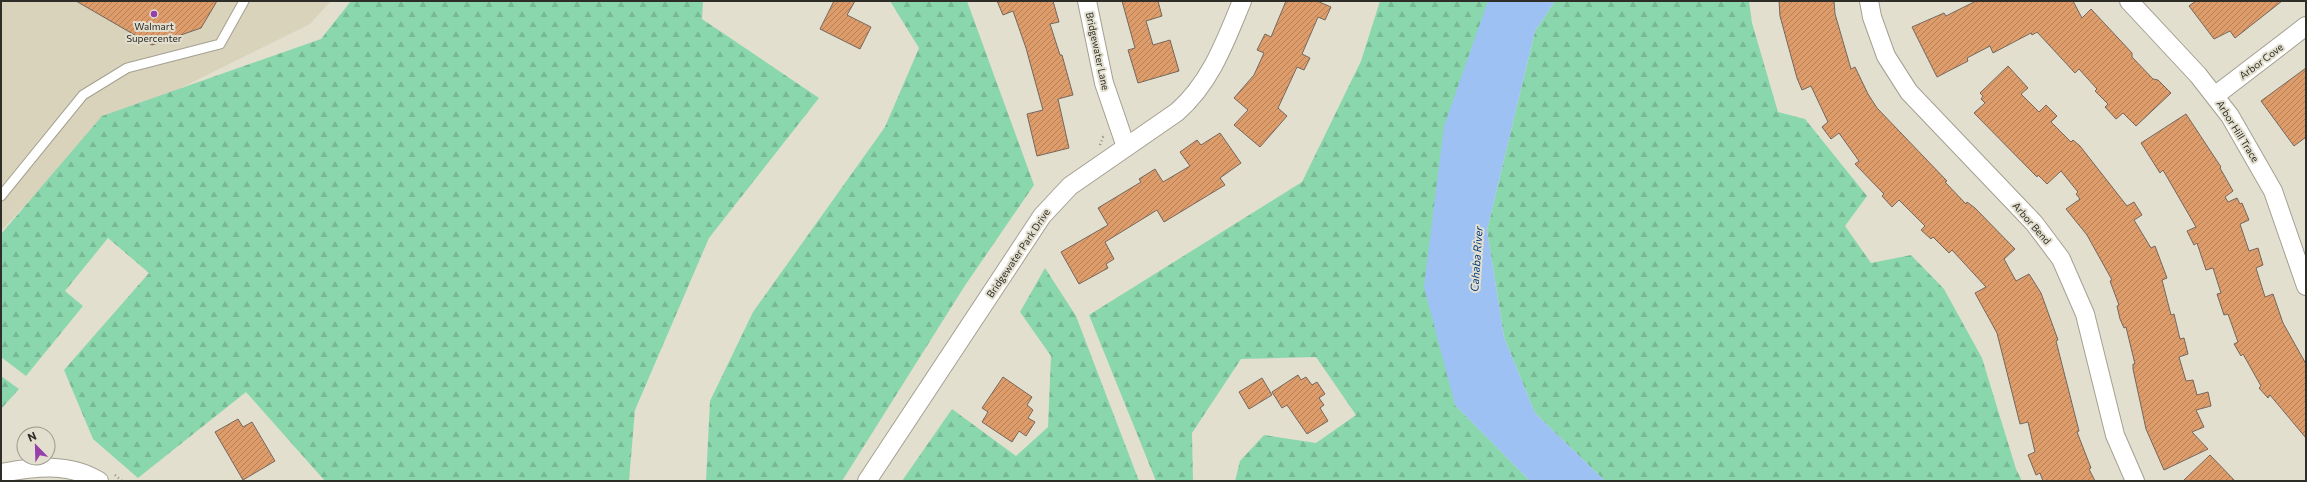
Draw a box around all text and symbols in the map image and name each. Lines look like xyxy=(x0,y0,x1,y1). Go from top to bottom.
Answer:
marker: Walmart Supercenter xyxy=(149,9,159,19)
street label: Bridgewater Lane xyxy=(1084,11,1112,91)
place label: Walmart Supercenter xyxy=(126,20,182,44)
street label: Arbor Cove xyxy=(2237,41,2285,81)
street label: Arbor Hill Trace xyxy=(2214,98,2262,164)
street label: Arbor Bend xyxy=(2010,199,2054,247)
street label: Bridgewater Park Drive xyxy=(984,206,1052,300)
water label: Cahaba River xyxy=(1467,225,1485,292)
north arrow xyxy=(16,426,56,466)
text: N xyxy=(26,429,38,444)

